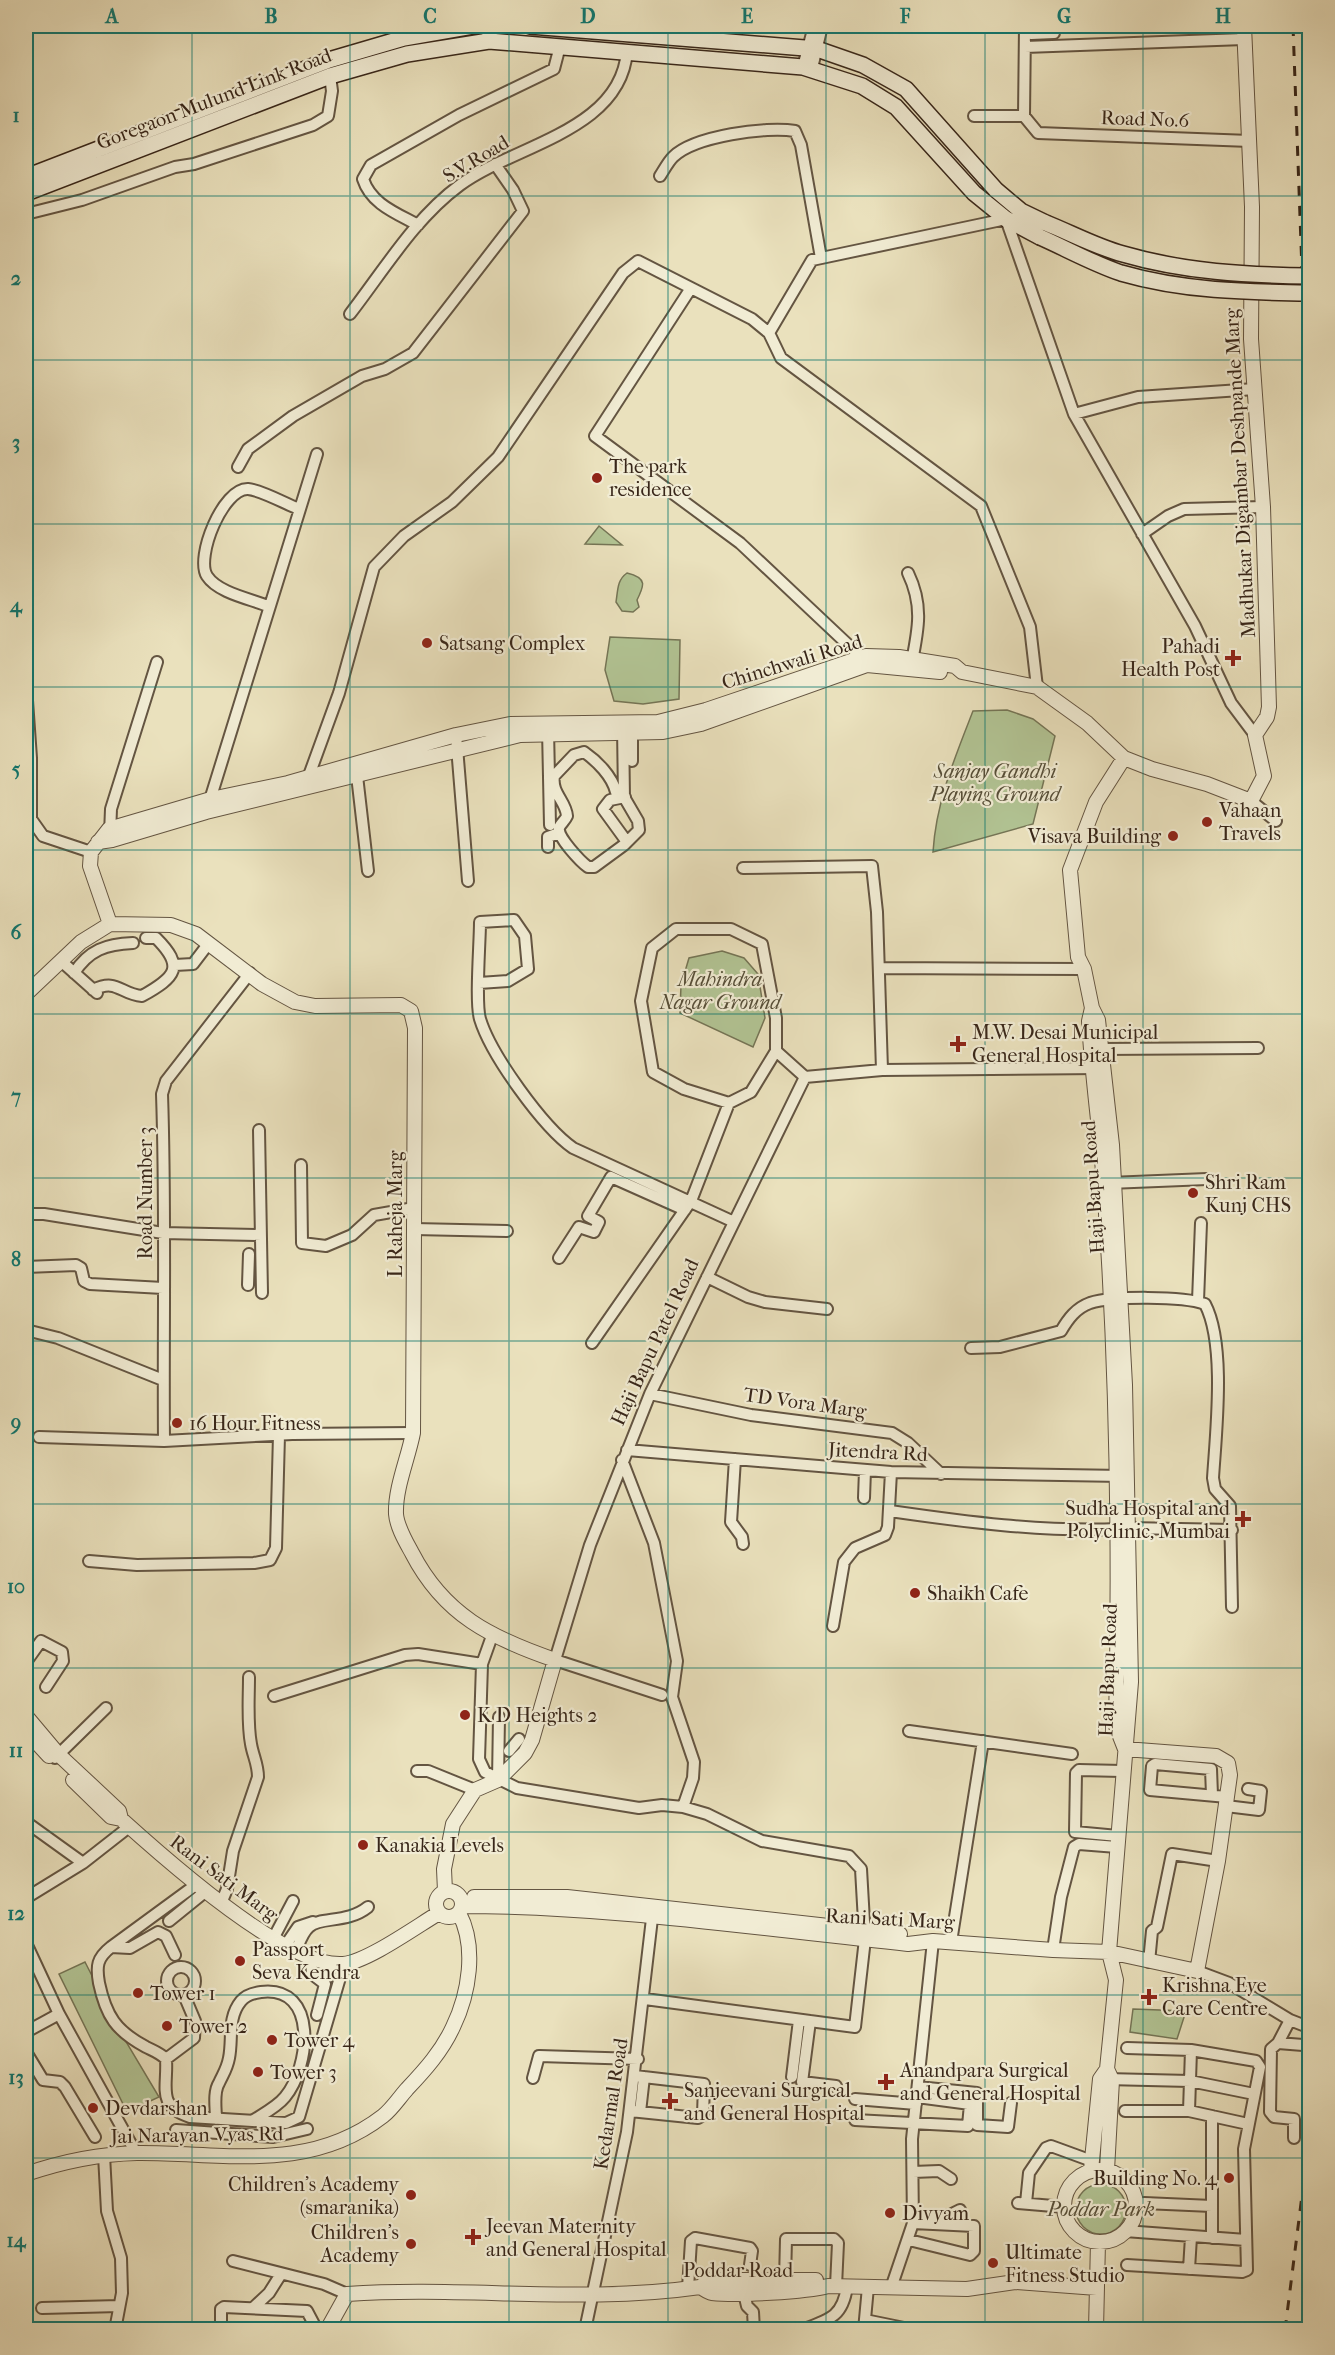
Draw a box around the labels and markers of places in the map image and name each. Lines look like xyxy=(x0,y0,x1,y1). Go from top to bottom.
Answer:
place label: The park residence xyxy=(609,455,692,501)
marker: The park residence xyxy=(590,471,604,485)
place label: Satsang Complex xyxy=(439,632,586,655)
place label: Pahadi Health Post xyxy=(1121,635,1220,681)
marker: Satsang Complex xyxy=(420,636,434,650)
marker: Pahadi Health Post xyxy=(1224,649,1242,667)
place label: Vahaan Travels xyxy=(1218,799,1282,845)
marker: Vahaan Travels xyxy=(1200,815,1214,829)
place label: Visava Building xyxy=(1027,825,1161,848)
marker: Visava Building xyxy=(1166,829,1180,843)
place label: M.W. Desai Municipal General Hospital xyxy=(972,1021,1159,1067)
marker: M.W. Desai Municipal General Hospital xyxy=(949,1035,967,1053)
place label: Shri Ram Kunj CHS xyxy=(1205,1171,1291,1217)
marker: Shri Ram Kunj CHS xyxy=(1186,1186,1200,1200)
place label: 16 Hour Fitness xyxy=(189,1412,321,1435)
marker: 16 Hour Fitness xyxy=(170,1416,184,1430)
place label: Sudha Hospital and Polyclinic, Mumbai xyxy=(1065,1497,1231,1543)
marker: Sudha Hospital and Polyclinic, Mumbai xyxy=(1234,1510,1252,1528)
place label: Shaikh Cafe xyxy=(927,1582,1029,1605)
marker: Shaikh Cafe xyxy=(908,1586,922,1600)
place label: K D Heights 2 xyxy=(477,1704,598,1727)
marker: K D Heights 2 xyxy=(458,1708,472,1722)
place label: Kanakia Levels xyxy=(375,1834,504,1857)
marker: Kanakia Levels xyxy=(356,1838,370,1852)
place label: Passport Seva Kendra xyxy=(252,1938,360,1984)
marker: Passport Seva Kendra xyxy=(233,1954,247,1968)
place label: Krishna Eye Care Centre xyxy=(1162,1974,1268,2020)
place label: Tower 1 xyxy=(150,1982,216,2005)
marker: Tower 1 xyxy=(131,1986,145,2000)
marker: Krishna Eye Care Centre xyxy=(1140,1988,1158,2006)
place label: Tower 2 xyxy=(179,2015,248,2038)
marker: Tower 2 xyxy=(160,2019,174,2033)
place label: Tower 4 xyxy=(284,2029,356,2052)
marker: Tower 4 xyxy=(265,2033,279,2047)
place label: Anandpara Surgical and General Hospital xyxy=(899,2059,1081,2105)
place label: Tower 3 xyxy=(270,2061,337,2084)
marker: Tower 3 xyxy=(251,2065,265,2079)
marker: Anandpara Surgical and General Hospital xyxy=(877,2073,895,2091)
place label: Sanjeevani Surgical and General Hospital xyxy=(684,2079,865,2125)
marker: Sanjeevani Surgical and General Hospital xyxy=(661,2092,679,2110)
place label: Devdarshan xyxy=(105,2097,208,2120)
marker: Devdarshan xyxy=(86,2101,100,2115)
place label: Building No. 4 xyxy=(1093,2167,1218,2190)
marker: Building No. 4 xyxy=(1222,2171,1236,2185)
place label: Children's Academy (smaranika) xyxy=(228,2173,400,2219)
marker: Children's Academy (smaranika) xyxy=(404,2188,418,2202)
place label: Divyam xyxy=(902,2202,970,2225)
marker: Divyam xyxy=(883,2206,897,2220)
place label: Jeevan Maternity and General Hospital xyxy=(484,2215,667,2261)
place label: Children's Academy xyxy=(311,2221,400,2267)
marker: Jeevan Maternity and General Hospital xyxy=(464,2228,482,2246)
marker: Children's Academy xyxy=(404,2237,418,2251)
place label: Ultimate Fitness Studio xyxy=(1005,2241,1125,2287)
marker: Ultimate Fitness Studio xyxy=(986,2256,1000,2270)

